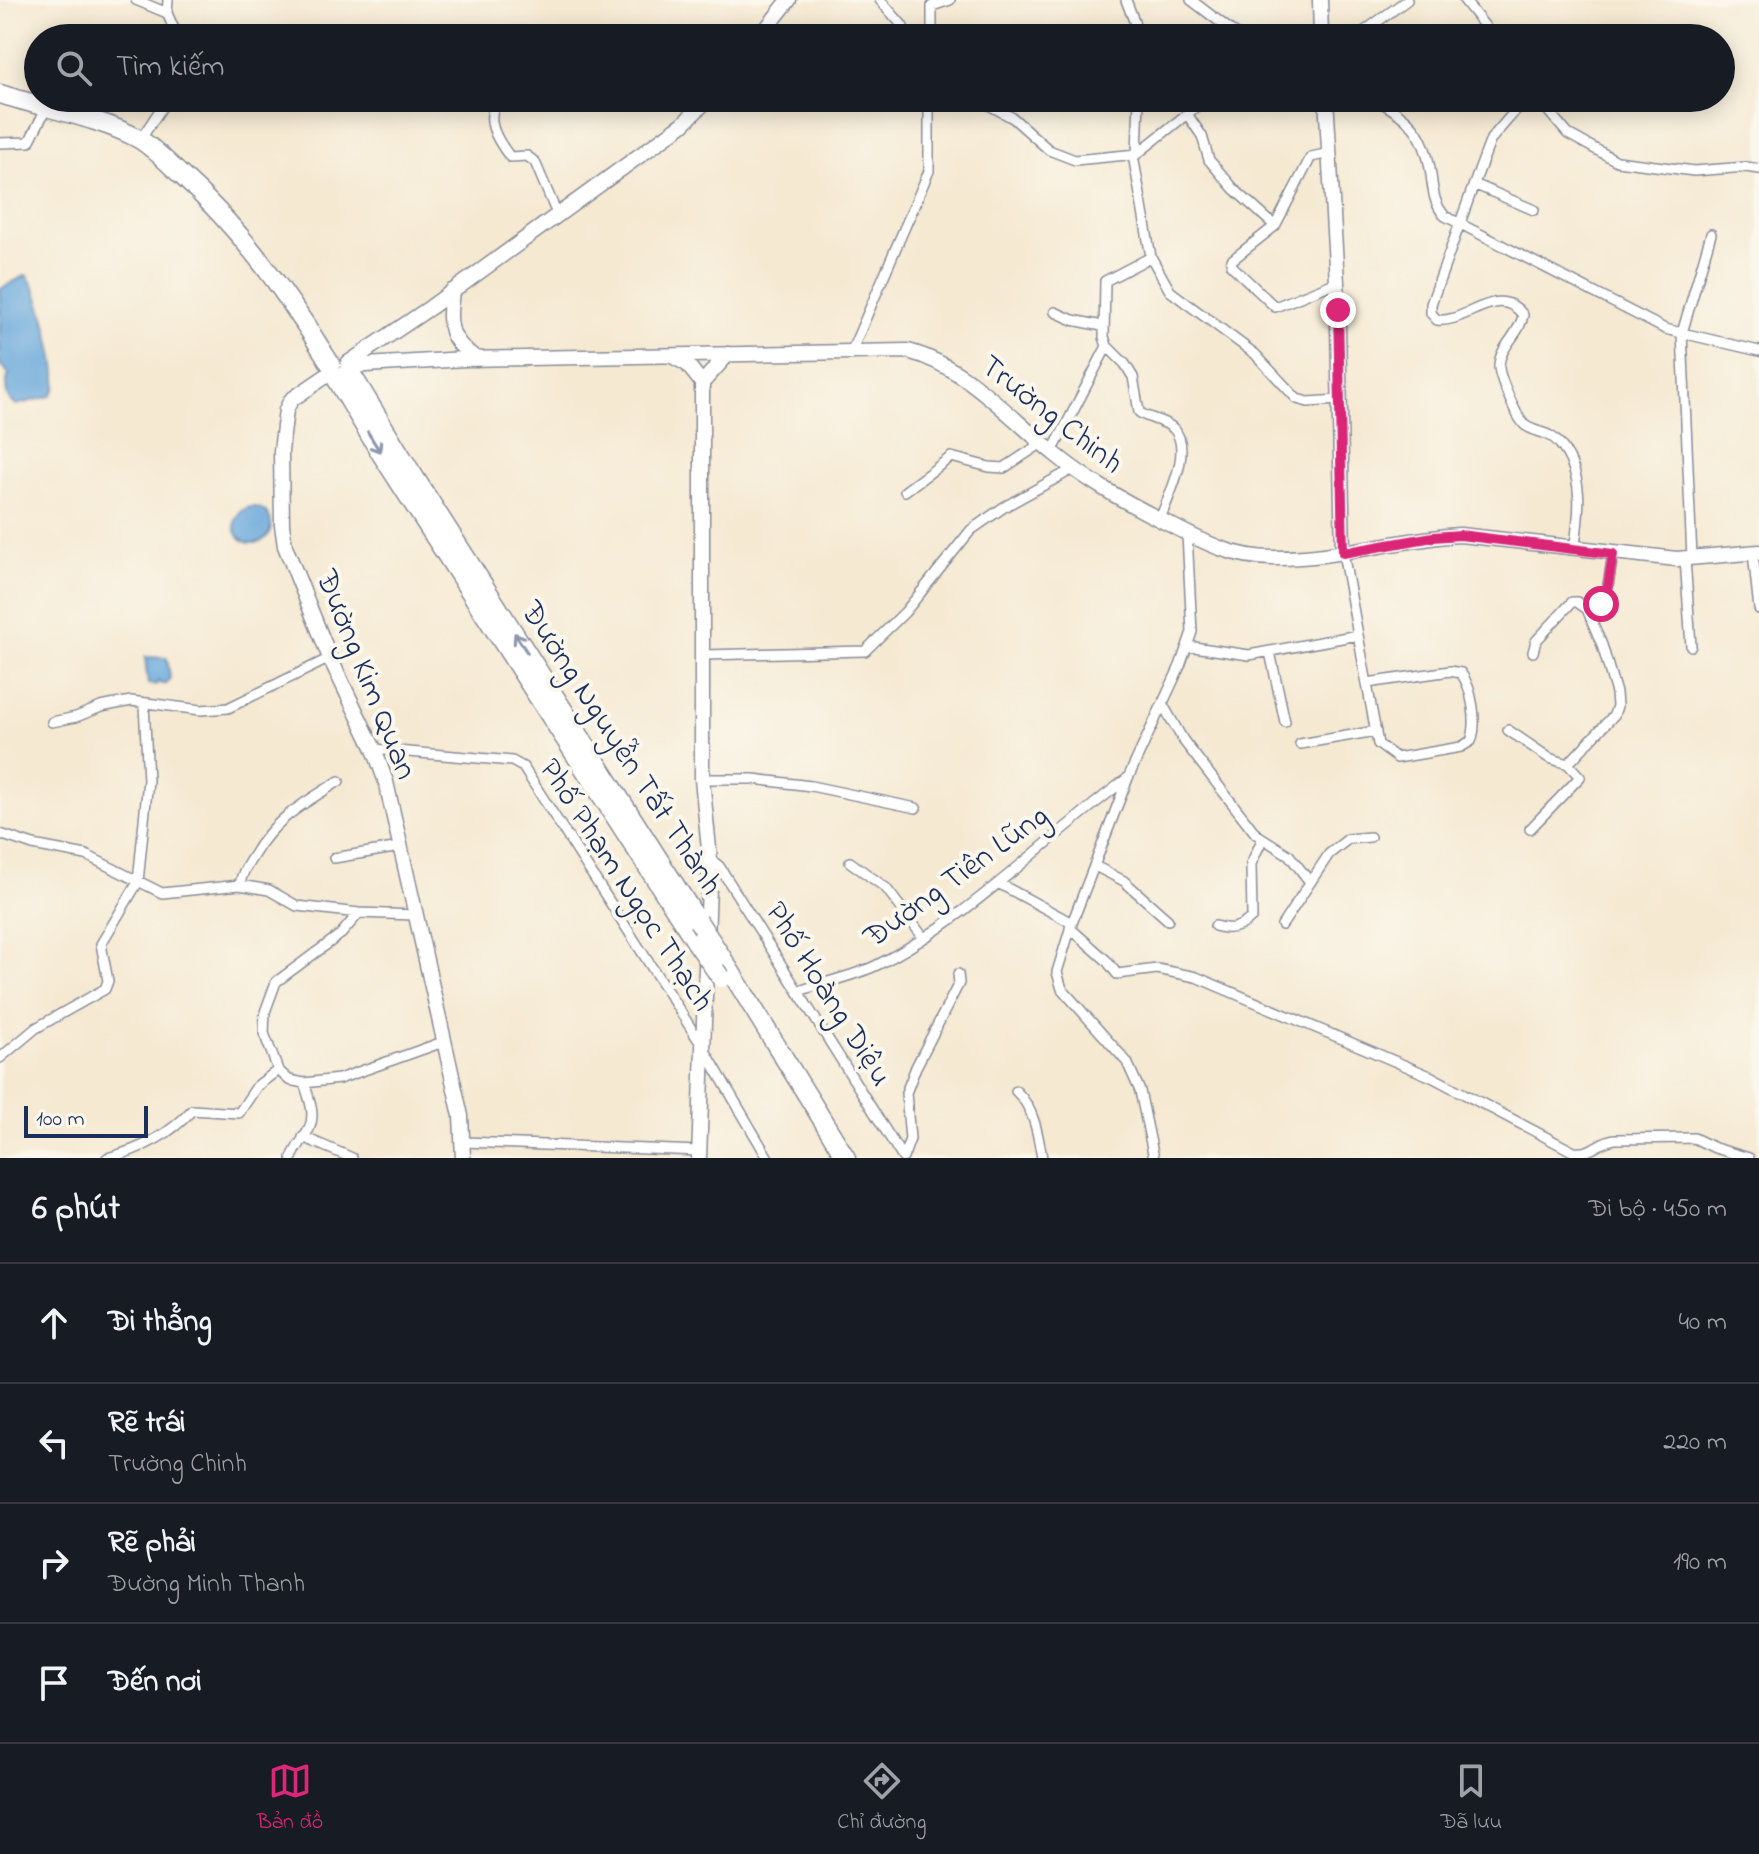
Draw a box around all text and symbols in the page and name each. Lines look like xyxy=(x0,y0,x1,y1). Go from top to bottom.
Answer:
search box xyxy=(24,24,1735,112)
icon: search xyxy=(52,46,96,90)
text: Tìm kiếm xyxy=(116,46,225,90)
route end xyxy=(1320,292,1356,328)
street label: Trường Chinh xyxy=(969,345,1133,487)
one-way arrow xyxy=(366,430,382,453)
street label: Đường Kim Quan xyxy=(301,562,428,787)
route start xyxy=(1583,586,1619,622)
street label: Đường Nguyễn Tất Thành xyxy=(506,592,733,905)
one-way arrow xyxy=(513,632,529,655)
street label: Phố Phạm Ngọc Thạch xyxy=(525,750,725,1022)
street label: Đường Tiên Lũng xyxy=(854,794,1059,962)
street label: Phố Hoàng Diệu xyxy=(751,893,903,1096)
scale bar xyxy=(24,1102,148,1138)
text: 100 m xyxy=(36,1104,85,1136)
text: 6 phút xyxy=(32,1185,120,1235)
text: Đi bộ · 450 m xyxy=(1588,1191,1727,1229)
icon: ahead xyxy=(32,1301,76,1345)
text: Đi thẳng xyxy=(108,1301,212,1345)
text: 40 m xyxy=(1678,1304,1727,1342)
text: Rẽ trái xyxy=(108,1402,186,1446)
icon: left xyxy=(32,1421,76,1465)
text: 220 m xyxy=(1663,1424,1727,1462)
text: Trường Chinh xyxy=(108,1446,247,1484)
text: Rẽ phải xyxy=(108,1522,196,1566)
icon: right xyxy=(32,1541,76,1585)
text: 190 m xyxy=(1673,1544,1727,1582)
text: Đường Minh Thanh xyxy=(108,1566,305,1604)
icon: arrive xyxy=(32,1661,76,1705)
text: Đến nơi xyxy=(108,1661,202,1705)
tab: Bản đồ xyxy=(257,1759,323,1839)
tab: Chỉ đường xyxy=(837,1759,926,1839)
tab: Đã lưu xyxy=(1440,1759,1502,1839)

